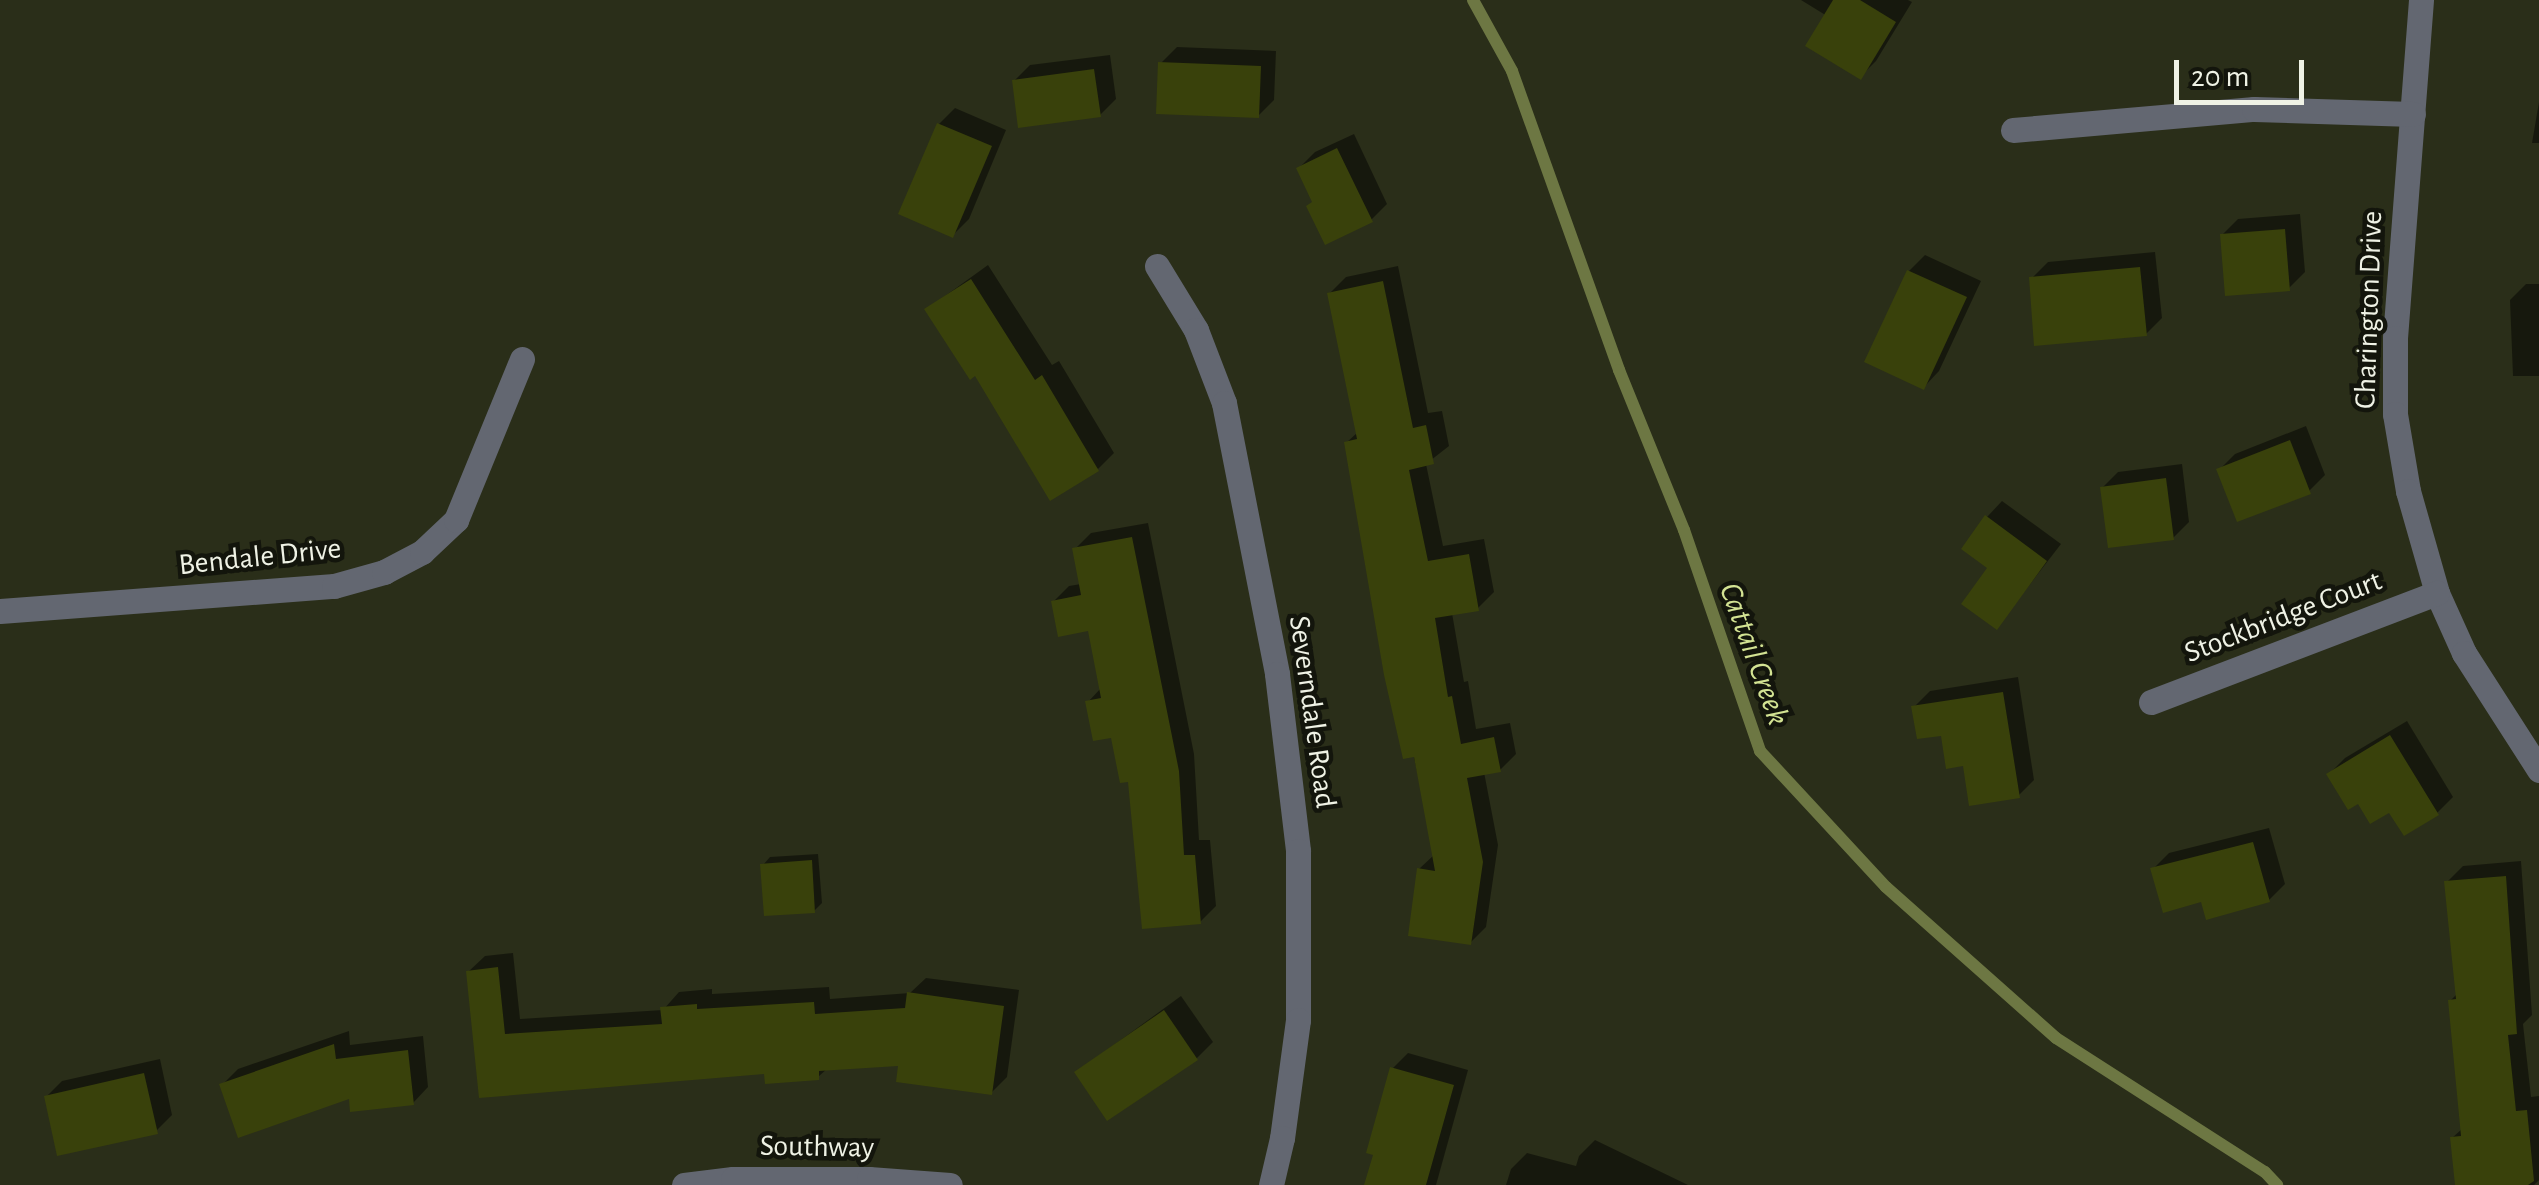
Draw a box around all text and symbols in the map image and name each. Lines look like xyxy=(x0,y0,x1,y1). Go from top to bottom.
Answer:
scale bar xyxy=(2179,40,2309,102)
text: 20 m xyxy=(2191,62,2249,92)
street label: Charington Drive xyxy=(2348,210,2390,410)
street label: Bendale Drive xyxy=(177,531,343,583)
street label: Stockbridge Court xyxy=(2179,563,2387,671)
water label: Cattail Creek xyxy=(1711,578,1797,730)
street label: Severndale Road xyxy=(1281,613,1343,811)
street label: Southway xyxy=(760,1128,874,1166)

